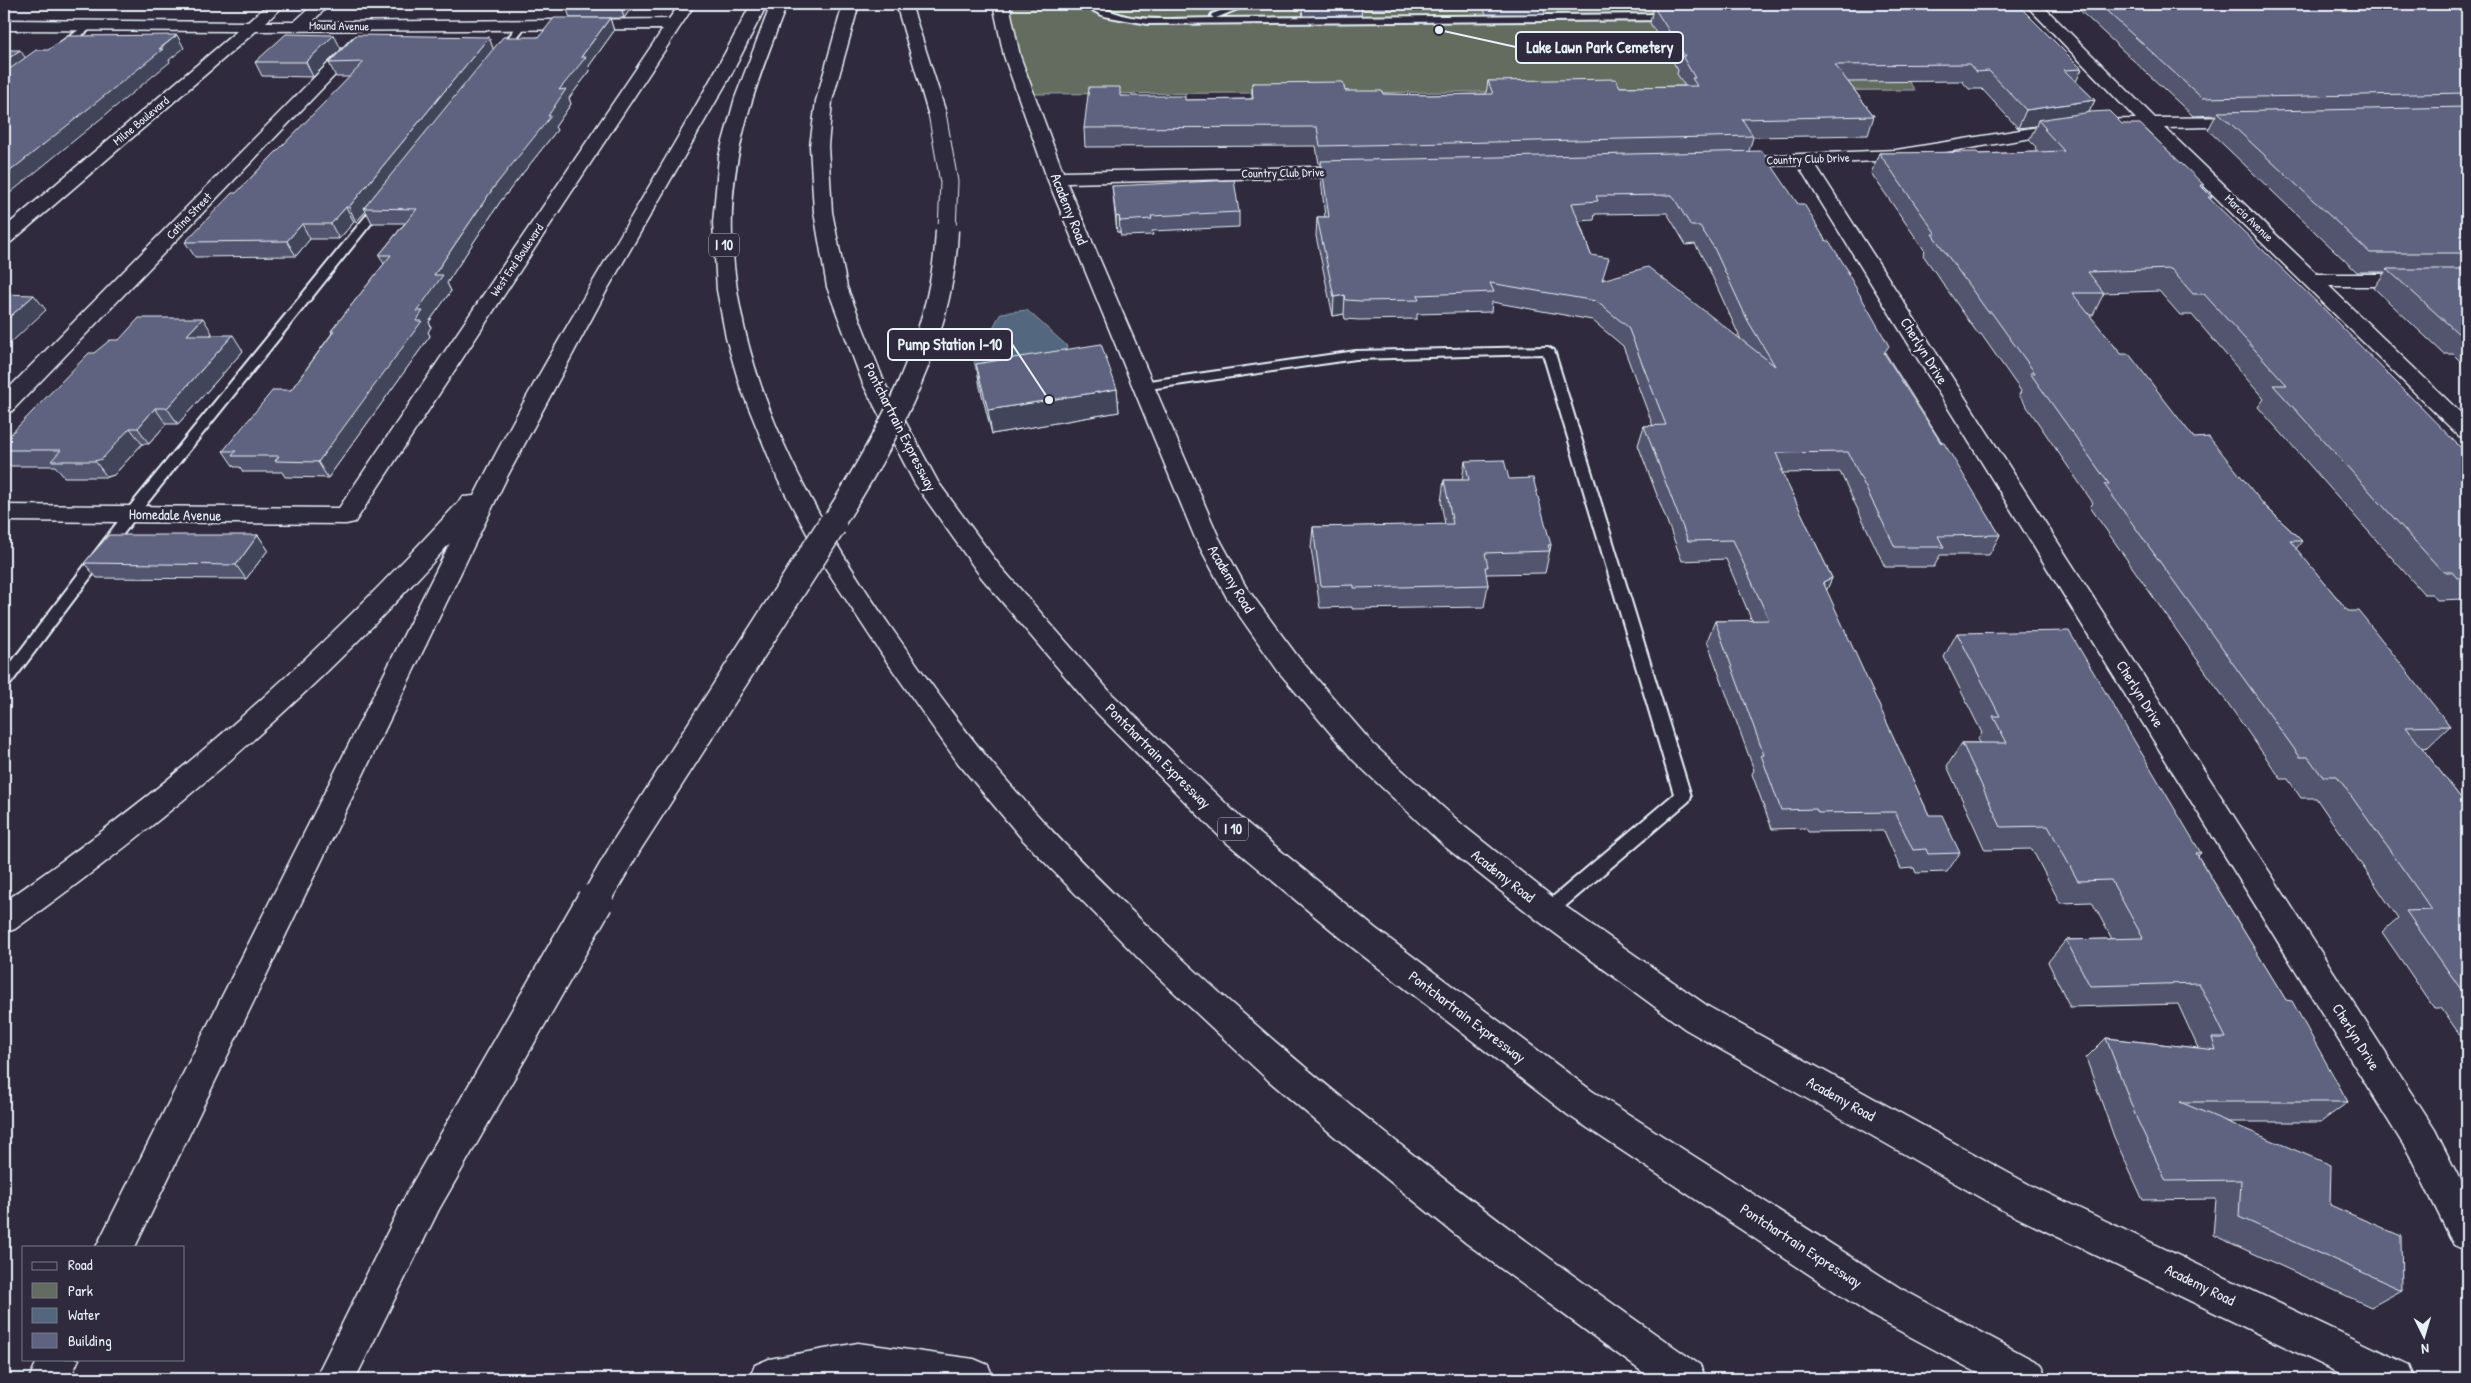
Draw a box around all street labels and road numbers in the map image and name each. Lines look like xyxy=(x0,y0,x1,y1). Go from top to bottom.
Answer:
street label: Mound Avenue xyxy=(309,16,369,35)
street label: Milne Boulevard xyxy=(109,92,173,149)
street label: Country Club Drive xyxy=(1766,149,1850,168)
street label: Country Club Drive xyxy=(1241,163,1325,182)
street label: Academy Road xyxy=(1046,170,1093,248)
street label: Catina Street xyxy=(162,188,216,243)
street label: Marcia Avenue xyxy=(2221,190,2278,245)
street label: West End Boulevard xyxy=(486,220,547,299)
road number: I 10 xyxy=(709,234,739,256)
street label: Cherlyn Drive xyxy=(1896,313,1953,388)
street label: Pontchartrain Expressway xyxy=(859,359,942,495)
street label: Homedale Avenue xyxy=(129,503,221,526)
street label: Academy Road xyxy=(1203,541,1260,617)
street label: Cherlyn Drive xyxy=(2112,656,2169,731)
street label: Pontchartrain Expressway xyxy=(1101,698,1216,813)
road number: I 10 xyxy=(1218,818,1248,841)
street label: Academy Road xyxy=(1467,844,1540,907)
street label: Pontchartrain Expressway xyxy=(1404,966,1530,1068)
street label: Cherlyn Drive xyxy=(2328,999,2385,1074)
street label: Academy Road xyxy=(1803,1071,1879,1126)
street label: Pontchartrain Expressway xyxy=(1736,1198,1866,1293)
street label: Academy Road xyxy=(2162,1259,2239,1311)

